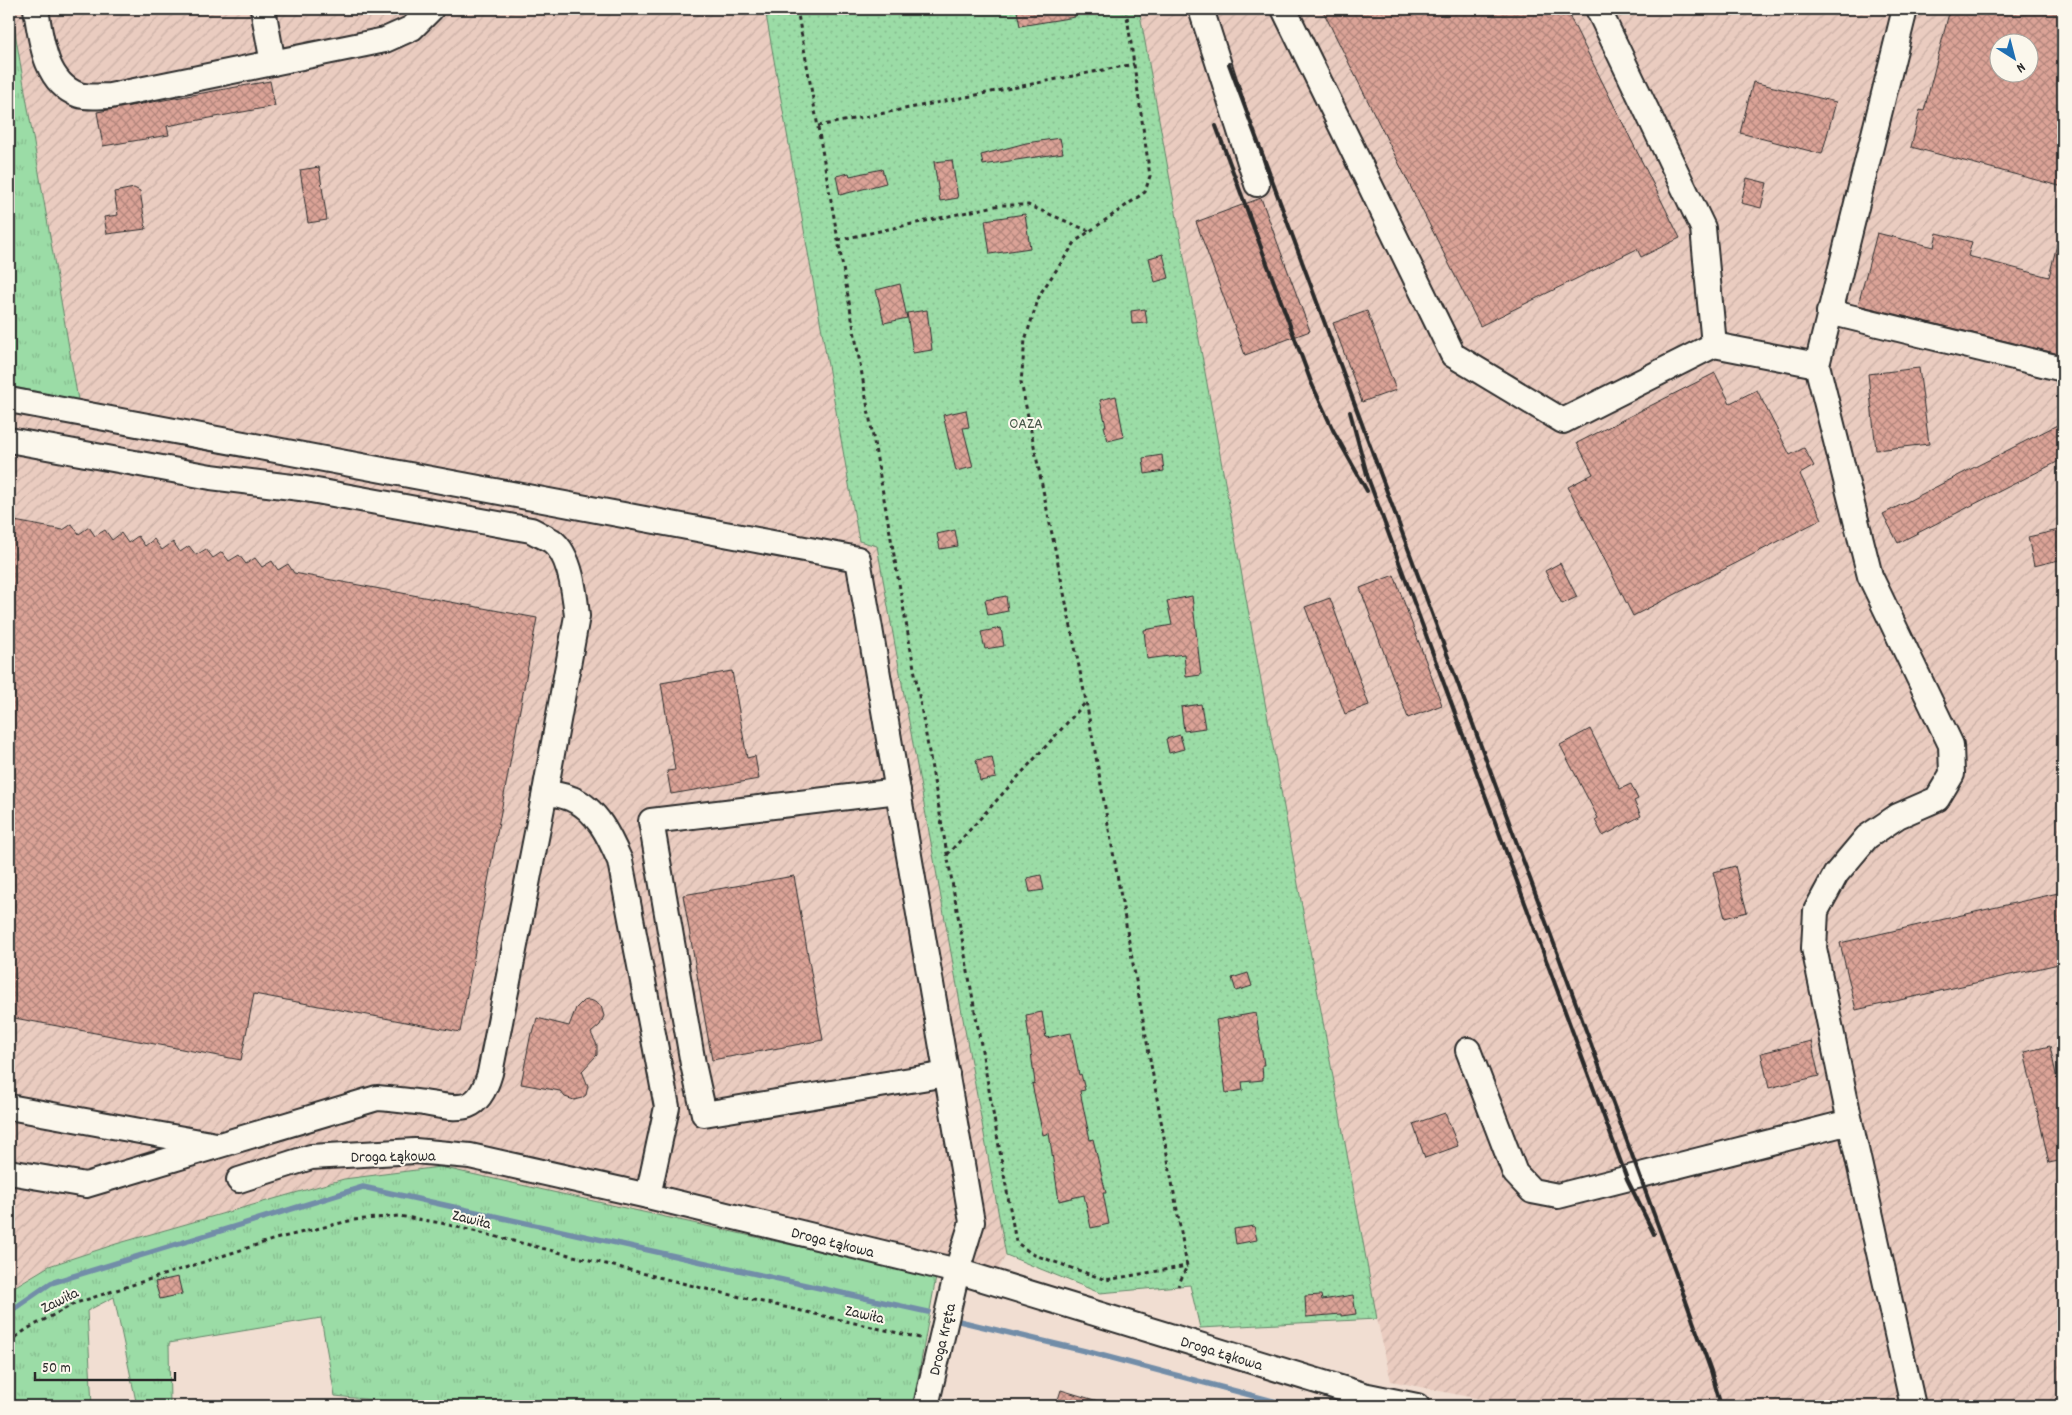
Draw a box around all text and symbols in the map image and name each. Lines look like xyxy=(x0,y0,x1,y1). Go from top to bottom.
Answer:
north arrow xyxy=(1990,32,2040,82)
text: N xyxy=(2012,57,2029,77)
park label: OAZA xyxy=(1009,413,1043,436)
street label: Droga Łąkowa xyxy=(350,1145,436,1170)
street label: Zawiła xyxy=(450,1205,494,1236)
street label: Droga Łąkowa xyxy=(788,1222,877,1265)
street label: Zawiła xyxy=(37,1282,83,1320)
street label: Zawiła xyxy=(843,1300,887,1331)
street label: Droga Kręta xyxy=(924,1301,963,1378)
street label: Droga Łąkowa xyxy=(1177,1331,1266,1378)
scale bar xyxy=(35,1350,175,1382)
text: 50 m xyxy=(42,1358,71,1380)

